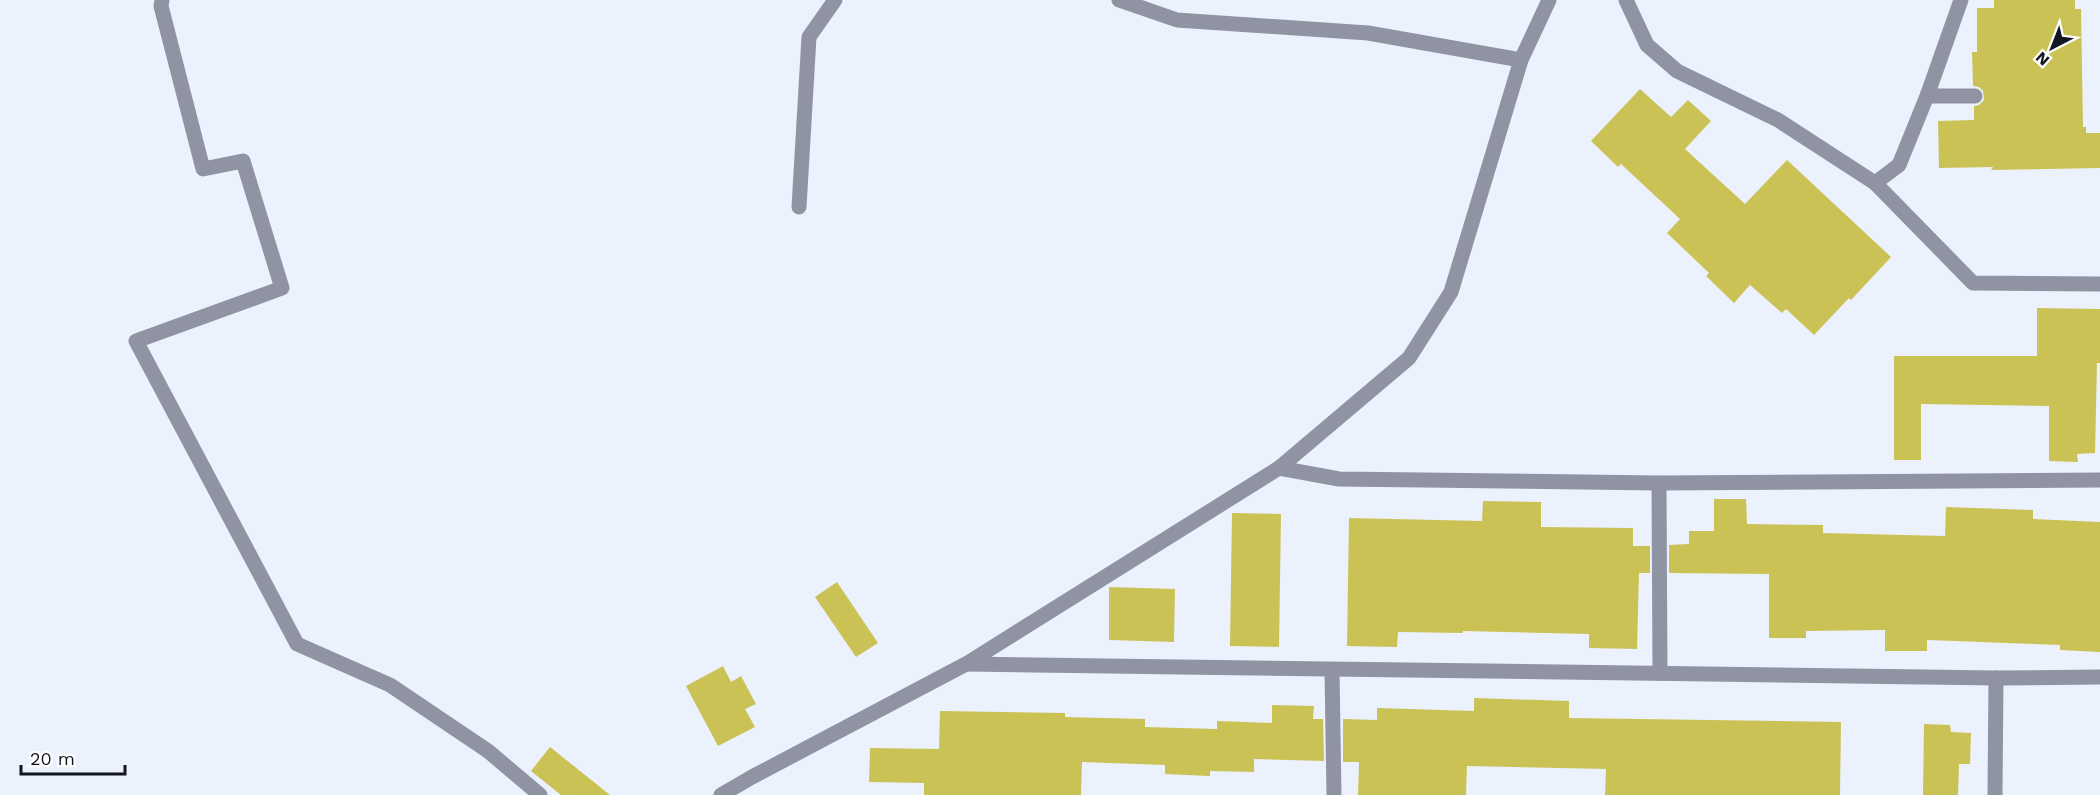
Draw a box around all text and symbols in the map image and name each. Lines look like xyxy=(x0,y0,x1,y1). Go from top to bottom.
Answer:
north arrow xyxy=(2022,18,2082,78)
text: N xyxy=(2032,48,2053,70)
scale bar xyxy=(21,738,124,776)
text: 20 m xyxy=(30,748,75,769)

